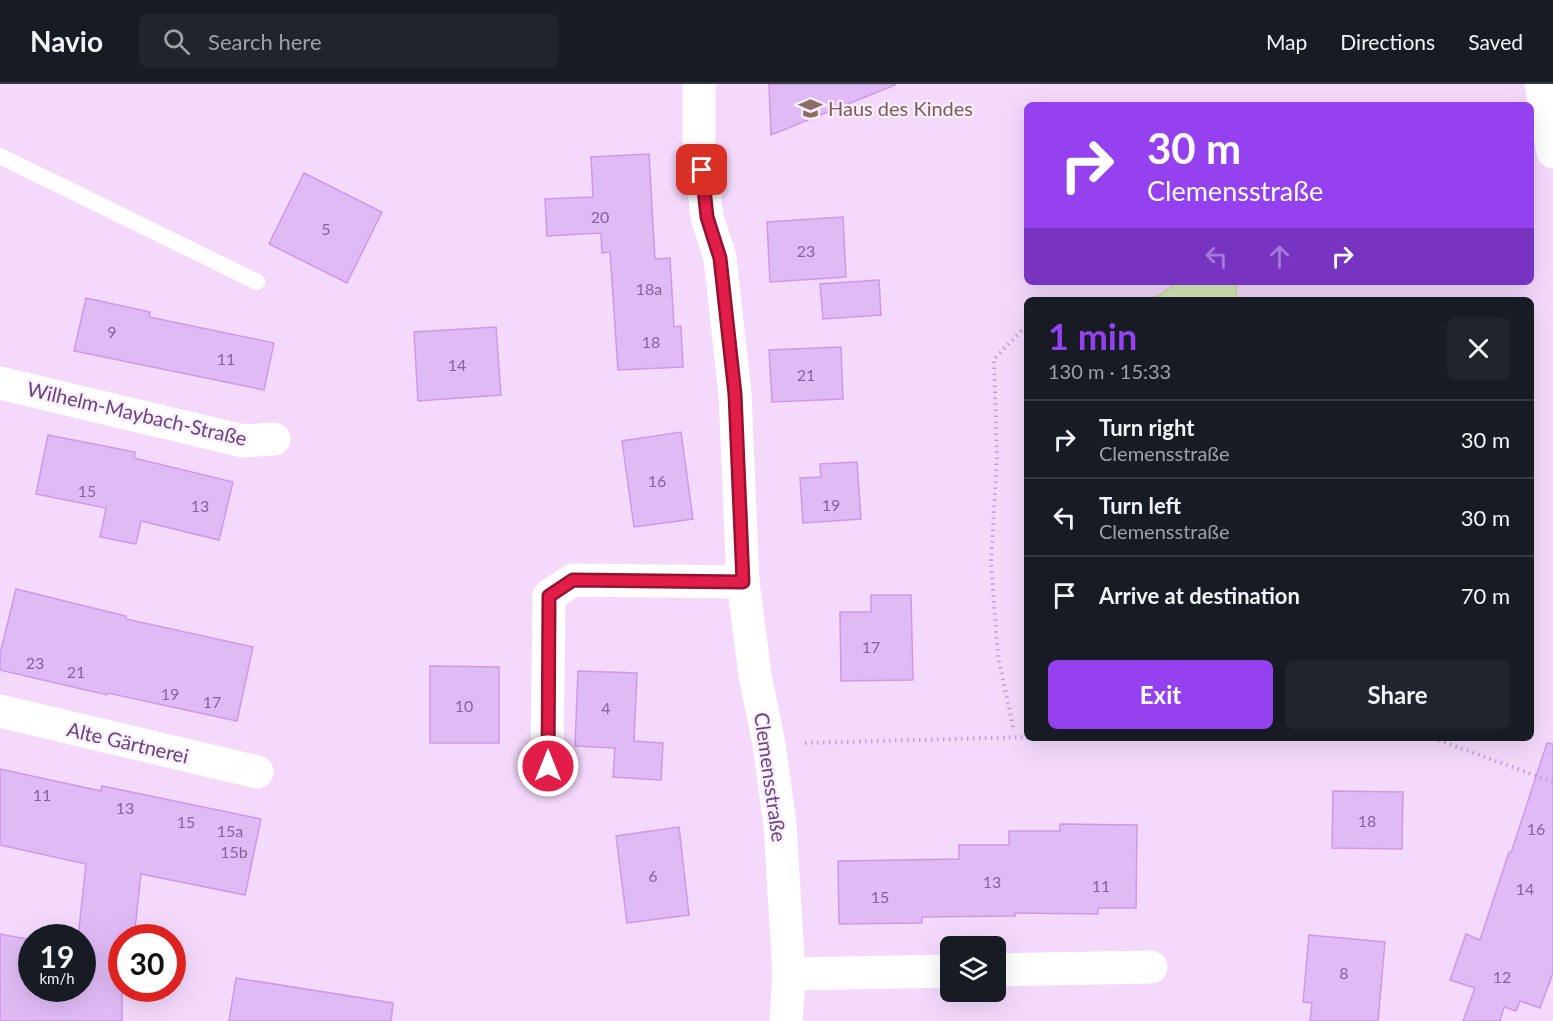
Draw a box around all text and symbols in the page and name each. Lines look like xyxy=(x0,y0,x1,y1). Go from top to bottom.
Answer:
search box xyxy=(139,14,559,68)
text: Navio xyxy=(30,24,103,58)
icon: search xyxy=(160,25,193,58)
text: Search here xyxy=(208,28,322,55)
text: Map xyxy=(1266,29,1307,54)
text: Directions xyxy=(1340,29,1435,54)
text: Saved xyxy=(1468,29,1523,54)
school or university icon: Haus des Kindes xyxy=(797,95,823,121)
place label: Haus des Kindes xyxy=(828,96,973,120)
text: 30 m xyxy=(1147,123,1241,173)
icon: right xyxy=(1048,126,1126,204)
pin xyxy=(676,144,727,195)
icon: arrive xyxy=(685,153,718,186)
text: Clemensstraße xyxy=(1147,174,1323,207)
house number: 20 xyxy=(591,207,609,226)
house number: 5 xyxy=(321,219,331,238)
icon: left xyxy=(1200,240,1233,273)
icon: ahead xyxy=(1263,240,1296,273)
icon: right xyxy=(1326,240,1359,273)
house number: 23 xyxy=(797,241,815,260)
house number: 18a xyxy=(636,279,662,298)
text: 1 min xyxy=(1048,314,1137,358)
button: close xyxy=(1447,317,1510,380)
house number: 9 xyxy=(107,322,117,341)
house number: 18 xyxy=(642,332,660,351)
house number: 11 xyxy=(217,349,235,368)
house number: 14 xyxy=(448,355,466,374)
text: 130 m · 15:33 xyxy=(1048,359,1171,383)
house number: 21 xyxy=(797,365,815,384)
street label: Wilhelm-Maybach-Straße xyxy=(25,376,249,450)
text: Turn right xyxy=(1099,414,1194,441)
icon: right xyxy=(1048,423,1081,456)
text: 30 m xyxy=(1461,426,1510,453)
text: Clemensstraße xyxy=(1099,441,1230,465)
house number: 16 xyxy=(648,471,666,490)
house number: 15 xyxy=(78,481,96,500)
text: Turn left xyxy=(1099,492,1181,519)
house number: 19 xyxy=(822,495,840,514)
house number: 13 xyxy=(191,496,209,515)
icon: left xyxy=(1048,501,1081,534)
text: 30 m xyxy=(1461,504,1510,531)
text: Clemensstraße xyxy=(1099,519,1230,543)
icon: arrive xyxy=(1048,579,1081,612)
text: Arrive at destination xyxy=(1099,582,1300,609)
text: 70 m xyxy=(1461,582,1510,609)
house number: 17 xyxy=(862,637,880,656)
house number: 23 xyxy=(26,653,44,672)
button: Exit xyxy=(1048,660,1273,729)
button: Share xyxy=(1285,660,1510,729)
house number: 21 xyxy=(67,662,85,681)
house number: 19 xyxy=(161,684,179,703)
house number: 17 xyxy=(203,692,221,711)
house number: 10 xyxy=(455,696,473,715)
house number: 4 xyxy=(601,698,611,717)
street label: Clemensstraße xyxy=(750,711,792,843)
street label: Alte Gärtnerei xyxy=(65,716,191,768)
position arrow xyxy=(516,734,580,798)
house number: 11 xyxy=(33,785,51,804)
house number: 13 xyxy=(116,798,134,817)
house number: 18 xyxy=(1358,811,1376,830)
house number: 15 xyxy=(177,812,195,831)
house number: 16 xyxy=(1527,819,1545,838)
house number: 15a xyxy=(217,821,243,840)
house number: 15b xyxy=(220,842,248,861)
house number: 6 xyxy=(648,866,658,885)
house number: 13 xyxy=(983,872,1001,891)
house number: 11 xyxy=(1092,876,1110,895)
house number: 14 xyxy=(1516,879,1534,898)
house number: 15 xyxy=(871,887,889,906)
speed limit sign: 30 xyxy=(108,924,186,1002)
map controls xyxy=(940,936,1006,1002)
button: layers xyxy=(940,936,1006,1002)
text: 19 xyxy=(40,938,74,974)
house number: 8 xyxy=(1339,963,1349,982)
house number: 12 xyxy=(1493,967,1511,986)
text: km/h xyxy=(39,969,75,987)

